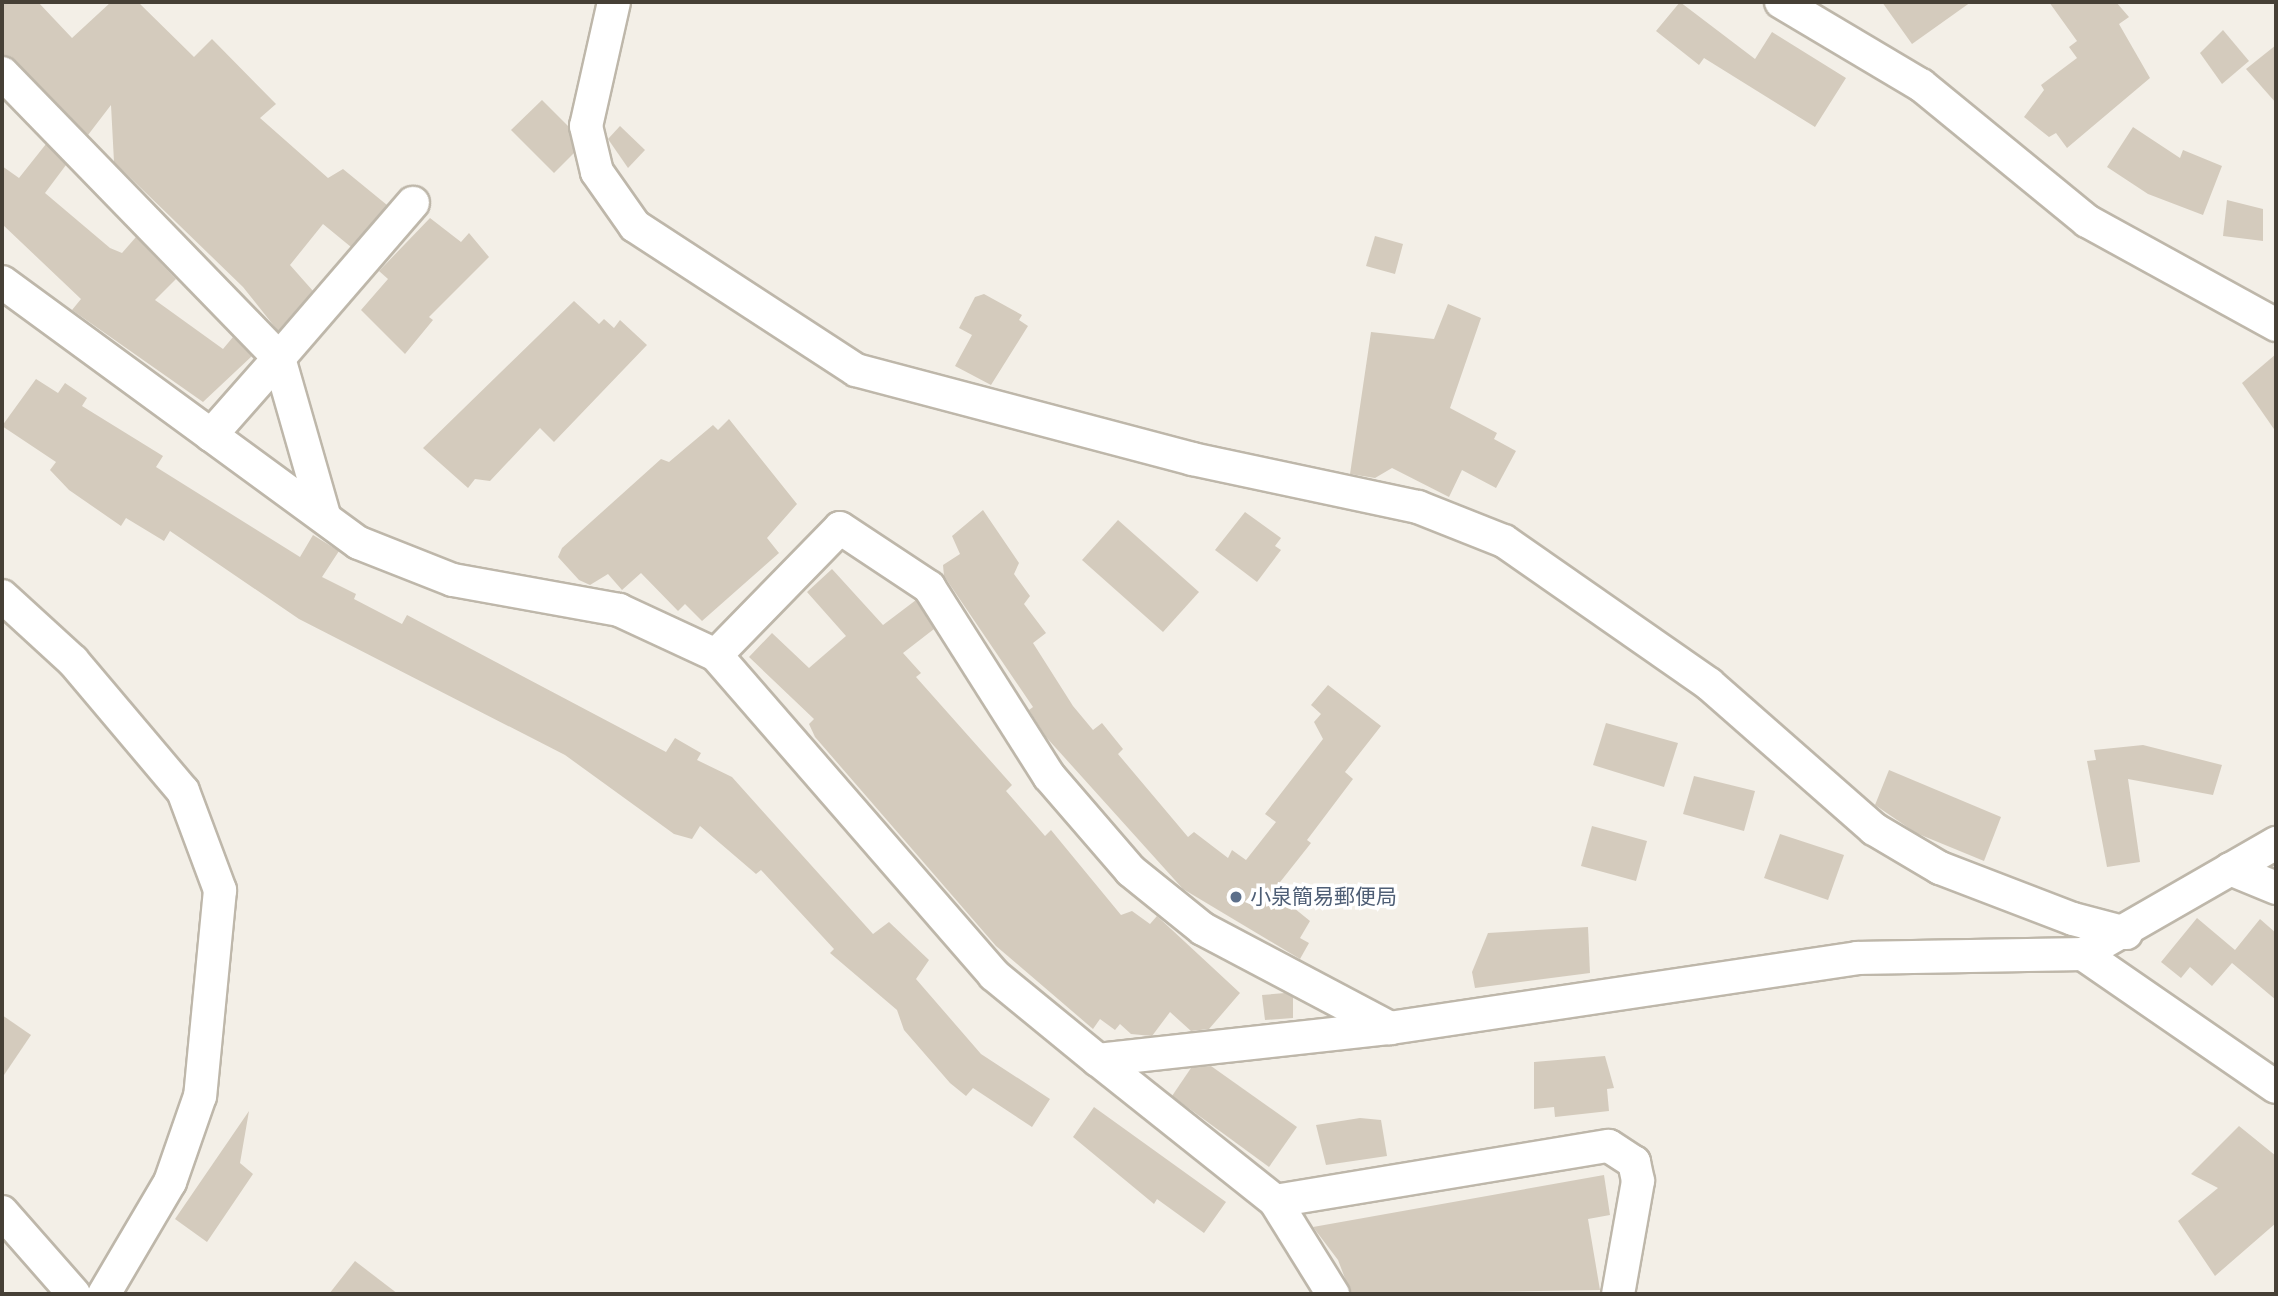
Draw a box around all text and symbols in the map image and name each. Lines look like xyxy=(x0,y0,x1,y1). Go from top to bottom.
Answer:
place label: 小泉簡易郵便局 xyxy=(1250,884,1397,910)
marker: 小泉簡易郵便局 xyxy=(1228,889,1244,905)

